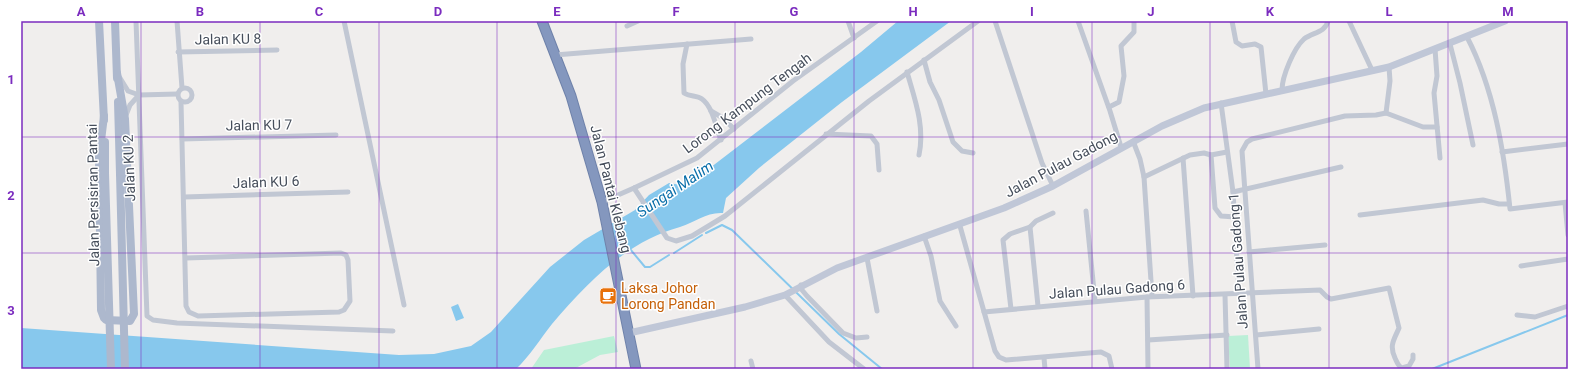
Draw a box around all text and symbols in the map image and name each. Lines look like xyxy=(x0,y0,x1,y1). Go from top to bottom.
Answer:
text: A xyxy=(77,4,86,19)
text: B xyxy=(196,4,204,19)
text: C xyxy=(315,4,324,19)
text: D xyxy=(434,4,442,19)
text: E xyxy=(553,4,561,19)
text: F xyxy=(672,4,680,19)
text: G xyxy=(790,4,799,19)
text: H xyxy=(908,4,918,19)
text: I xyxy=(1030,4,1034,19)
text: J xyxy=(1147,4,1155,19)
text: K xyxy=(1266,4,1275,19)
text: L xyxy=(1385,4,1393,19)
text: M xyxy=(1502,4,1514,19)
street label: Jalan KU 8 xyxy=(194,30,262,48)
street label: Lorong Kampung Tengah xyxy=(680,50,814,156)
text: 1 xyxy=(7,72,15,87)
street label: Jalan KU 7 xyxy=(225,116,293,134)
street label: Jalan Pantai Klebang xyxy=(587,123,635,255)
street label: Jalan Persisiran Pantai xyxy=(84,124,102,266)
street label: Jalan Pulau Gadong xyxy=(1002,128,1120,200)
street label: Jalan KU 2 xyxy=(120,134,138,202)
water label: Sungai Malim xyxy=(633,157,717,221)
street label: Jalan KU 6 xyxy=(232,173,300,191)
text: 2 xyxy=(7,188,15,203)
street label: Jalan Pulau Gadong 1 xyxy=(1225,192,1251,330)
street label: Jalan Pulau Gadong 6 xyxy=(1048,276,1186,302)
place label: Laksa Johor Lorong Pandan xyxy=(621,280,716,312)
cafe icon: Laksa Johor Lorong Pandan xyxy=(598,286,618,306)
text: 3 xyxy=(7,303,15,318)

